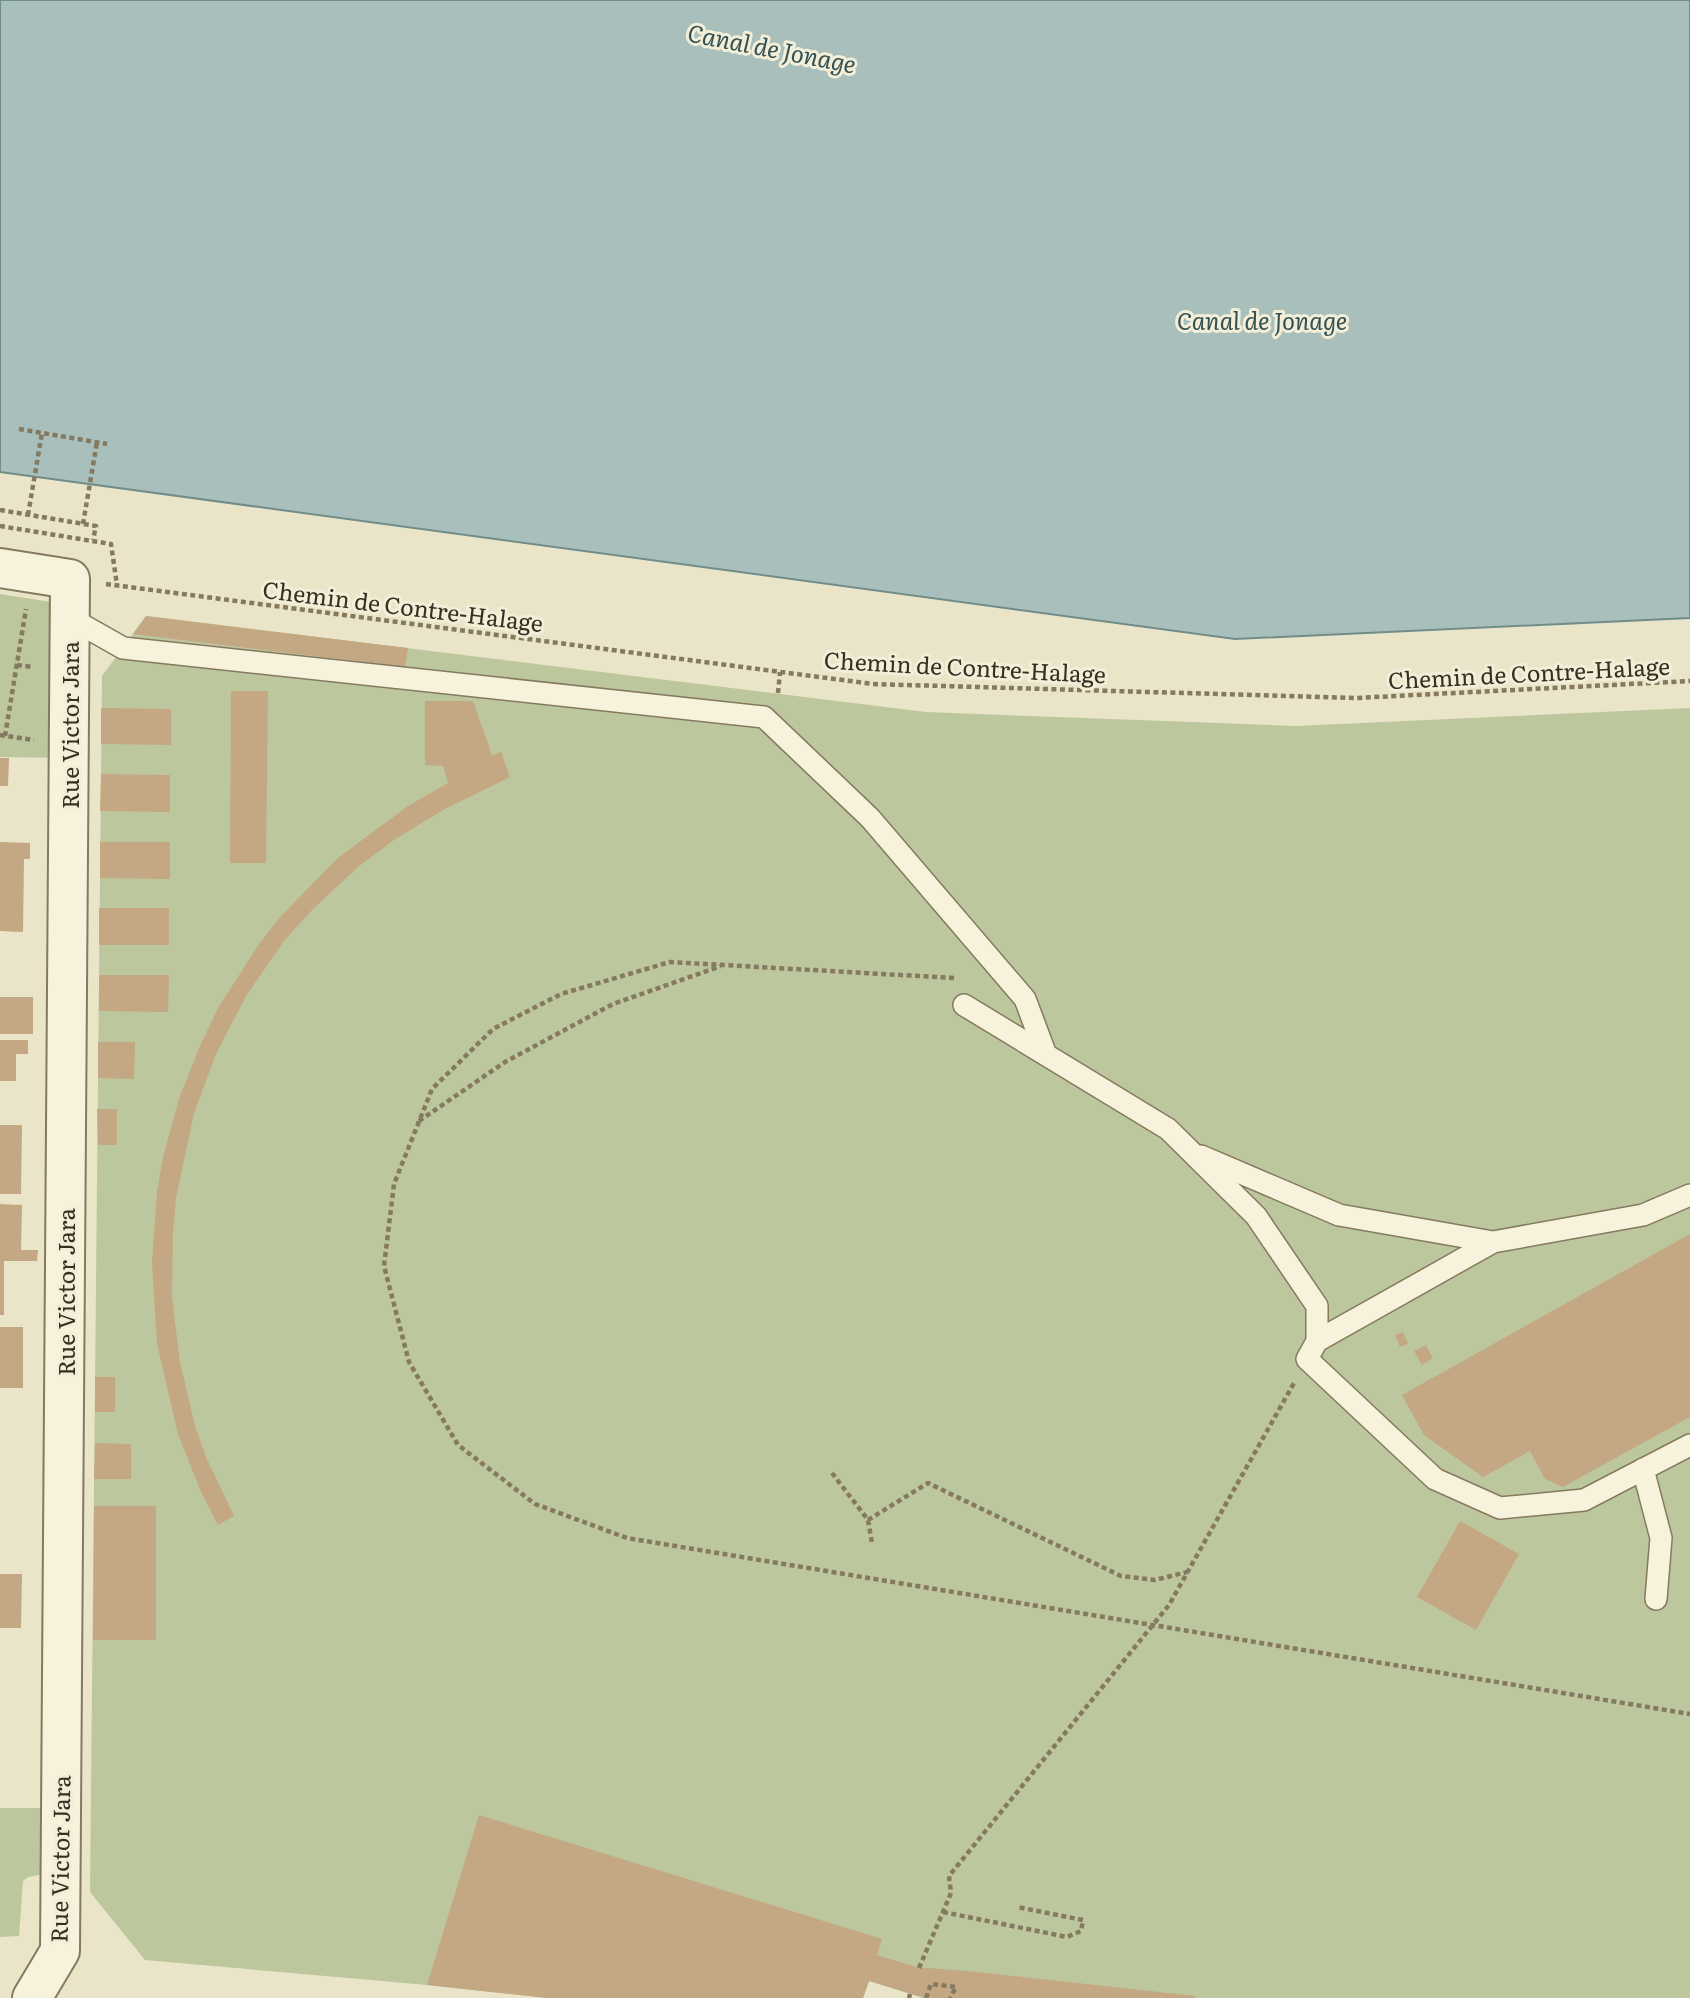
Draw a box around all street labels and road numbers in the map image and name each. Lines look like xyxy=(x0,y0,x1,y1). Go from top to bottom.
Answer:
street label: Chemin de Contre-Halage xyxy=(261,571,545,639)
street label: Rue Victor Jara xyxy=(52,641,86,809)
street label: Chemin de Contre-Halage xyxy=(823,642,1107,690)
street label: Chemin de Contre-Halage xyxy=(1387,648,1671,696)
street label: Rue Victor Jara xyxy=(48,1208,82,1376)
street label: Rue Victor Jara xyxy=(41,1774,77,1943)

